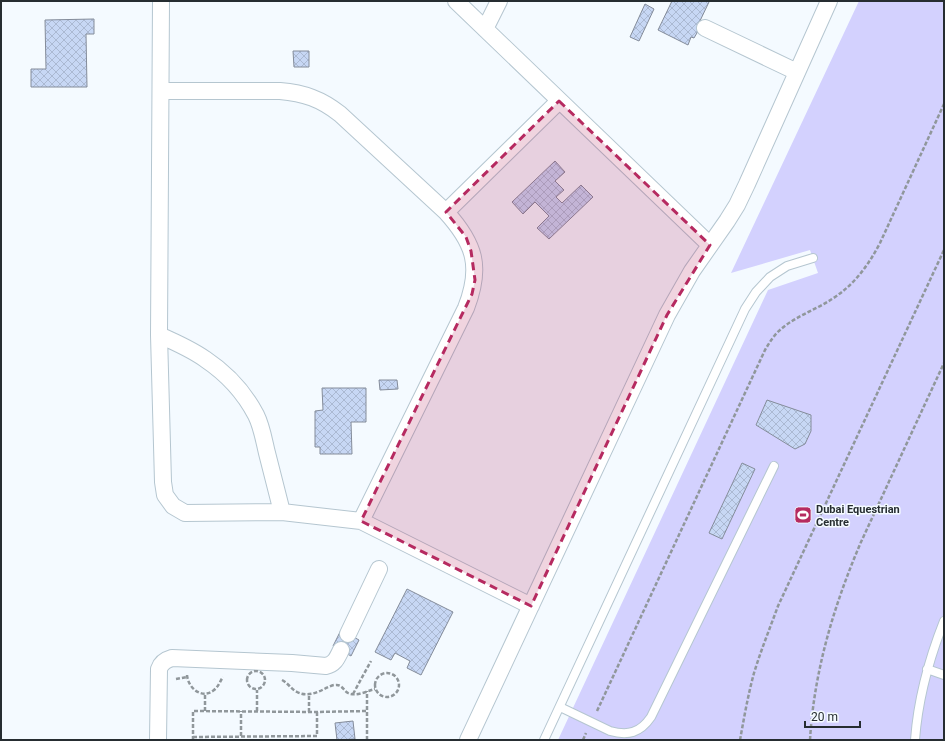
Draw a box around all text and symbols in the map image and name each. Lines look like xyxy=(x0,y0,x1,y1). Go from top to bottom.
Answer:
place label: Dubai Equestrian Centre xyxy=(816,503,900,529)
sports icon: Dubai Equestrian Centre xyxy=(793,505,813,525)
scale bar xyxy=(805,703,860,729)
text: 20 m xyxy=(811,710,838,724)

